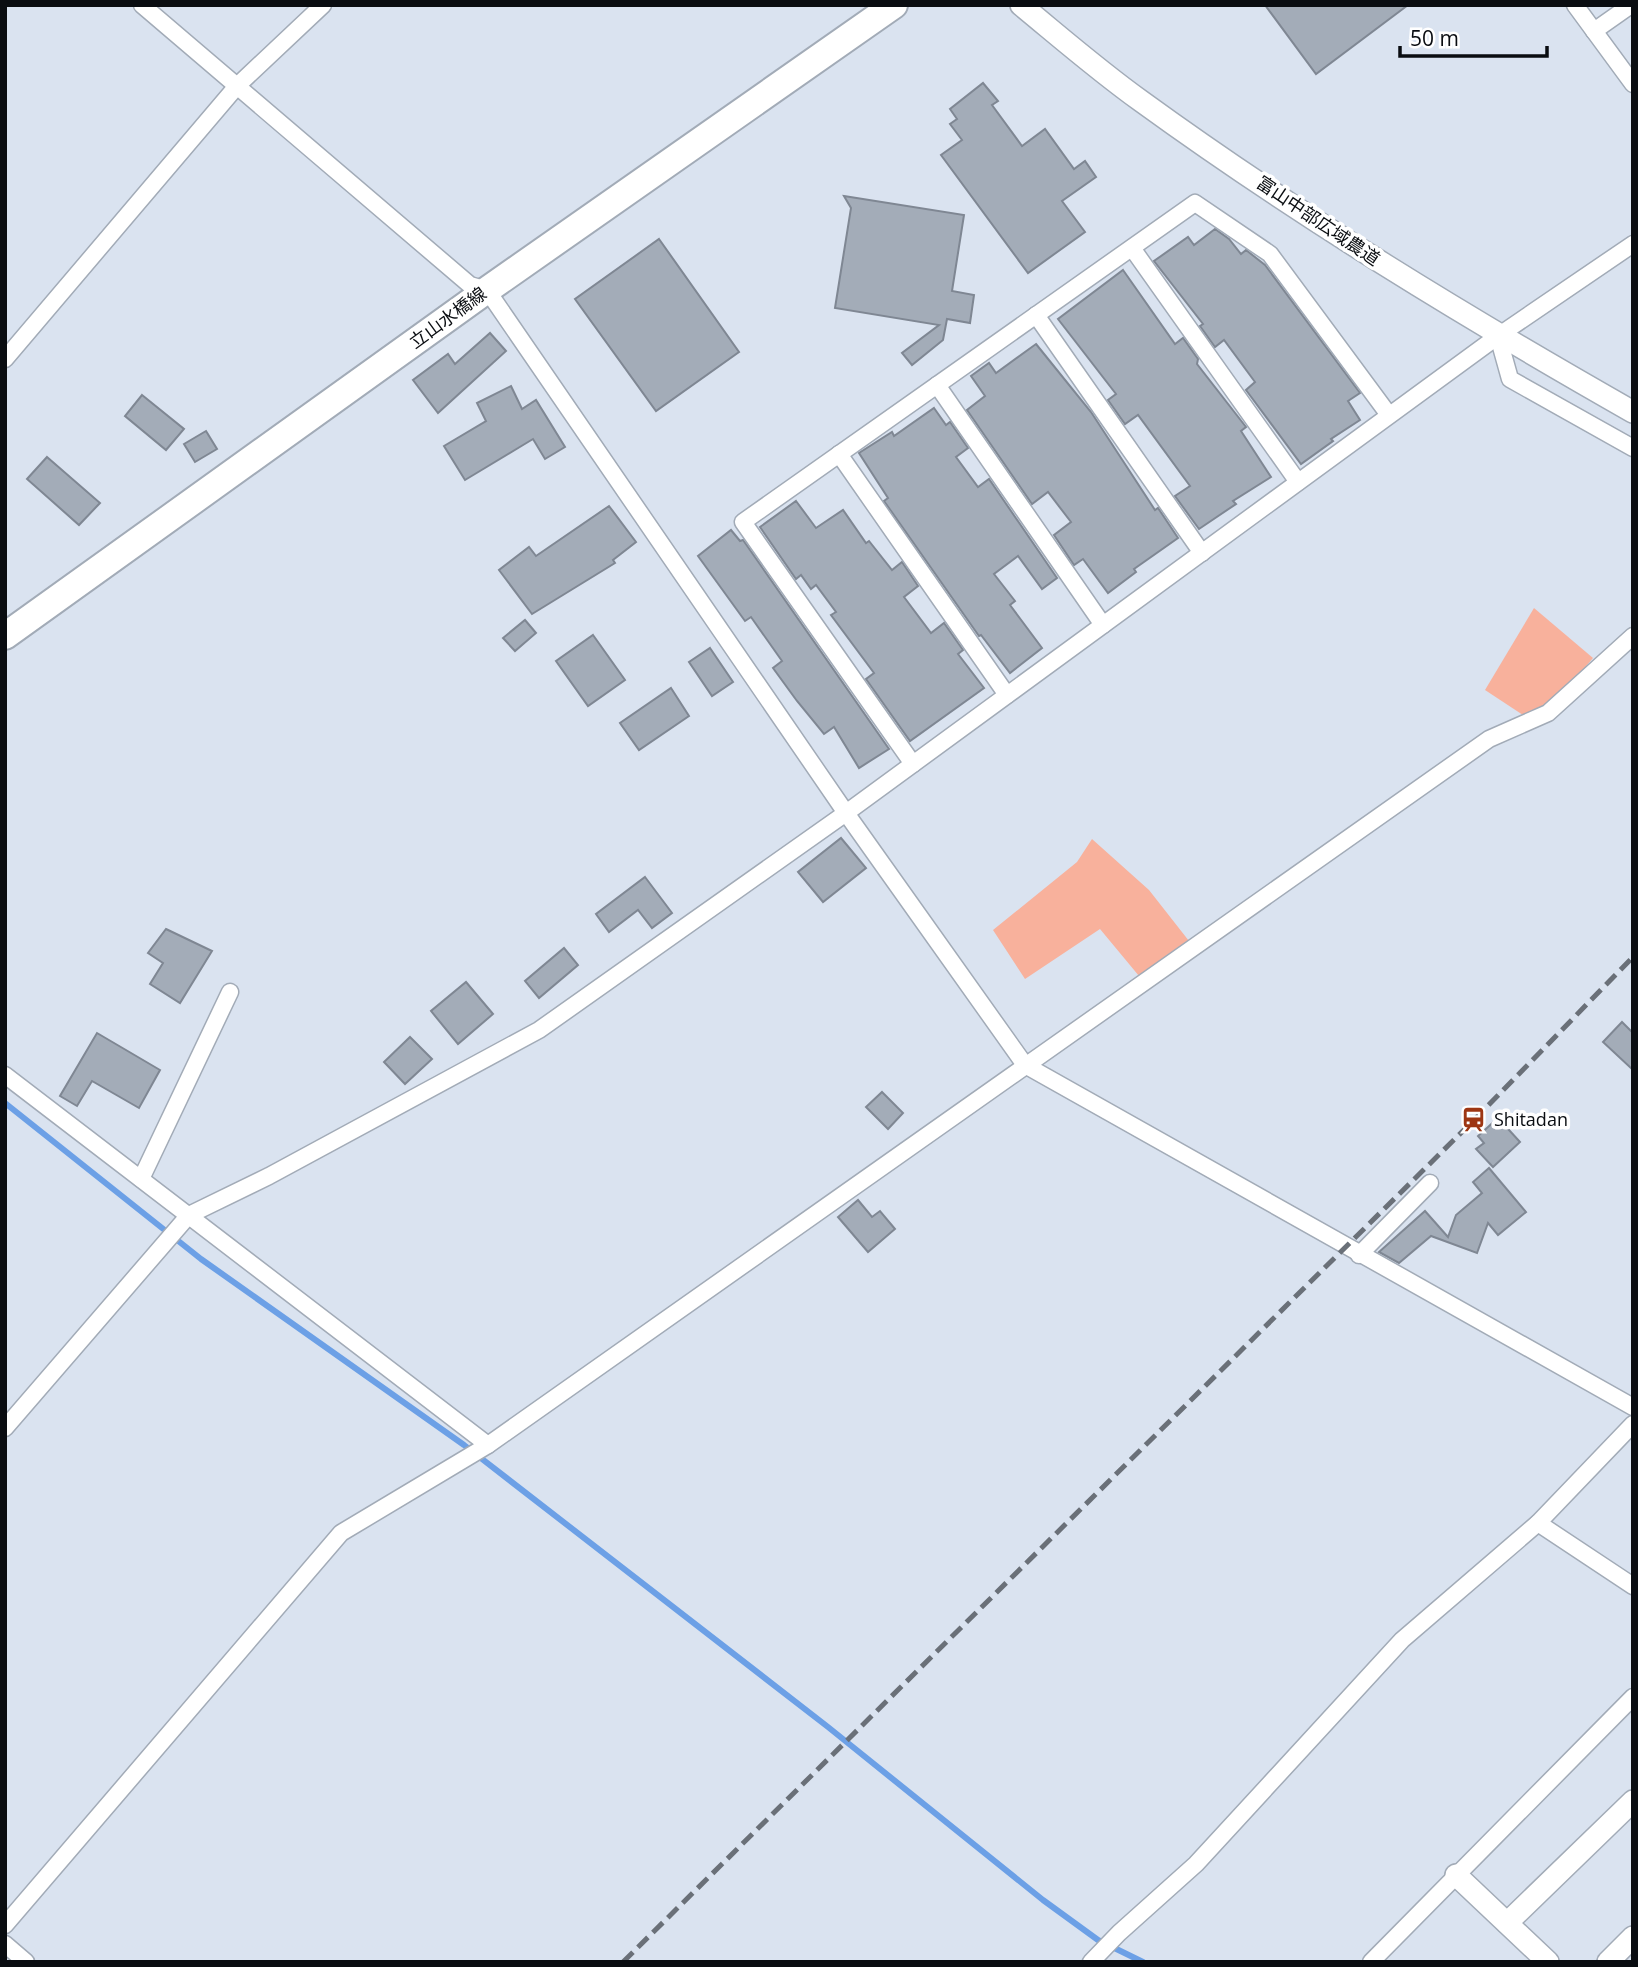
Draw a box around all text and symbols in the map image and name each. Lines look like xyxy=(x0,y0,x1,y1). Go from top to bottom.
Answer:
scale bar xyxy=(1400,14,1547,58)
text: 50 m xyxy=(1410,24,1459,52)
street label: 富山中部広域農道 xyxy=(1252,170,1385,270)
street label: 立山水橋線 xyxy=(404,281,491,353)
station icon: Shitadan xyxy=(1460,1106,1488,1134)
place label: Shitadan xyxy=(1494,1107,1568,1131)

